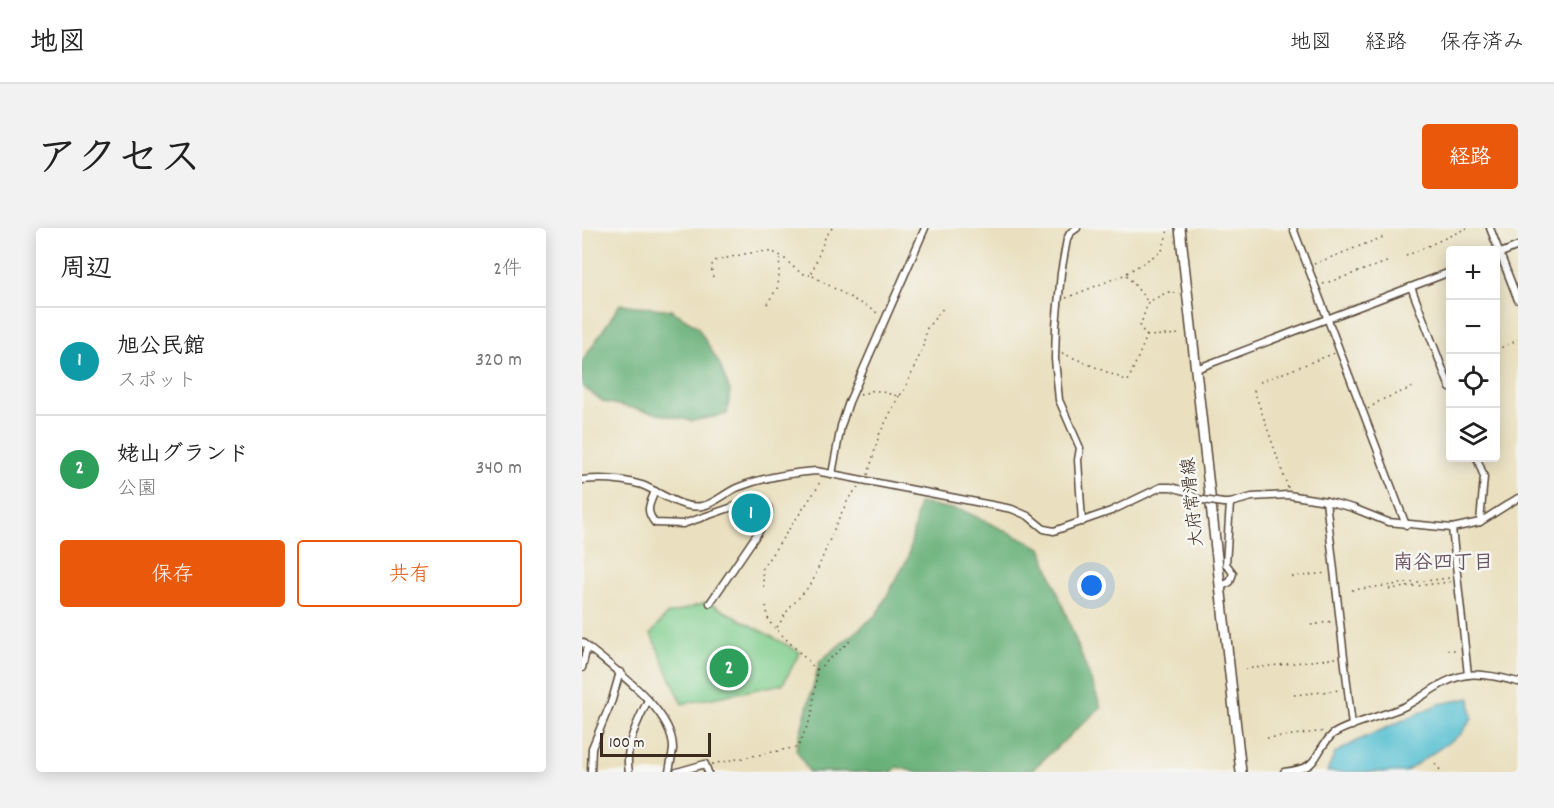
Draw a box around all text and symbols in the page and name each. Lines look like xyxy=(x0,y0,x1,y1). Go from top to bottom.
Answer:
text: 地図 xyxy=(30,25,86,65)
text: 地図 xyxy=(1290,29,1332,59)
text: 経路 xyxy=(1365,29,1407,59)
text: 保存済み xyxy=(1440,29,1524,59)
button: 経路 xyxy=(1422,124,1518,189)
text: アクセス xyxy=(36,132,201,192)
map controls xyxy=(1446,246,1500,462)
button: + xyxy=(1446,246,1500,300)
text: 周辺 xyxy=(60,252,112,289)
text: 2件 xyxy=(493,256,522,284)
button: − xyxy=(1446,300,1500,354)
text: 旭公民館 xyxy=(117,332,205,363)
text: 1 xyxy=(77,347,82,375)
text: 320 m xyxy=(475,347,522,375)
button: locate xyxy=(1446,354,1500,408)
text: スポット xyxy=(117,368,197,396)
button: layers xyxy=(1446,408,1500,462)
text: 姥山グランド xyxy=(117,440,249,471)
text: 2 xyxy=(75,455,84,483)
text: 340 m xyxy=(476,455,522,483)
street label: 大府常滑線 xyxy=(1177,456,1211,548)
text: 公園 xyxy=(117,476,157,504)
pin: 1 xyxy=(732,490,770,536)
button: 保存 xyxy=(60,540,285,607)
button: 共有 xyxy=(297,540,522,607)
district label: 南谷四丁目 xyxy=(1393,550,1493,578)
your location xyxy=(1077,571,1106,600)
pin: 2 xyxy=(710,646,748,690)
scale bar xyxy=(600,730,711,758)
text: 100 m xyxy=(609,732,645,755)

